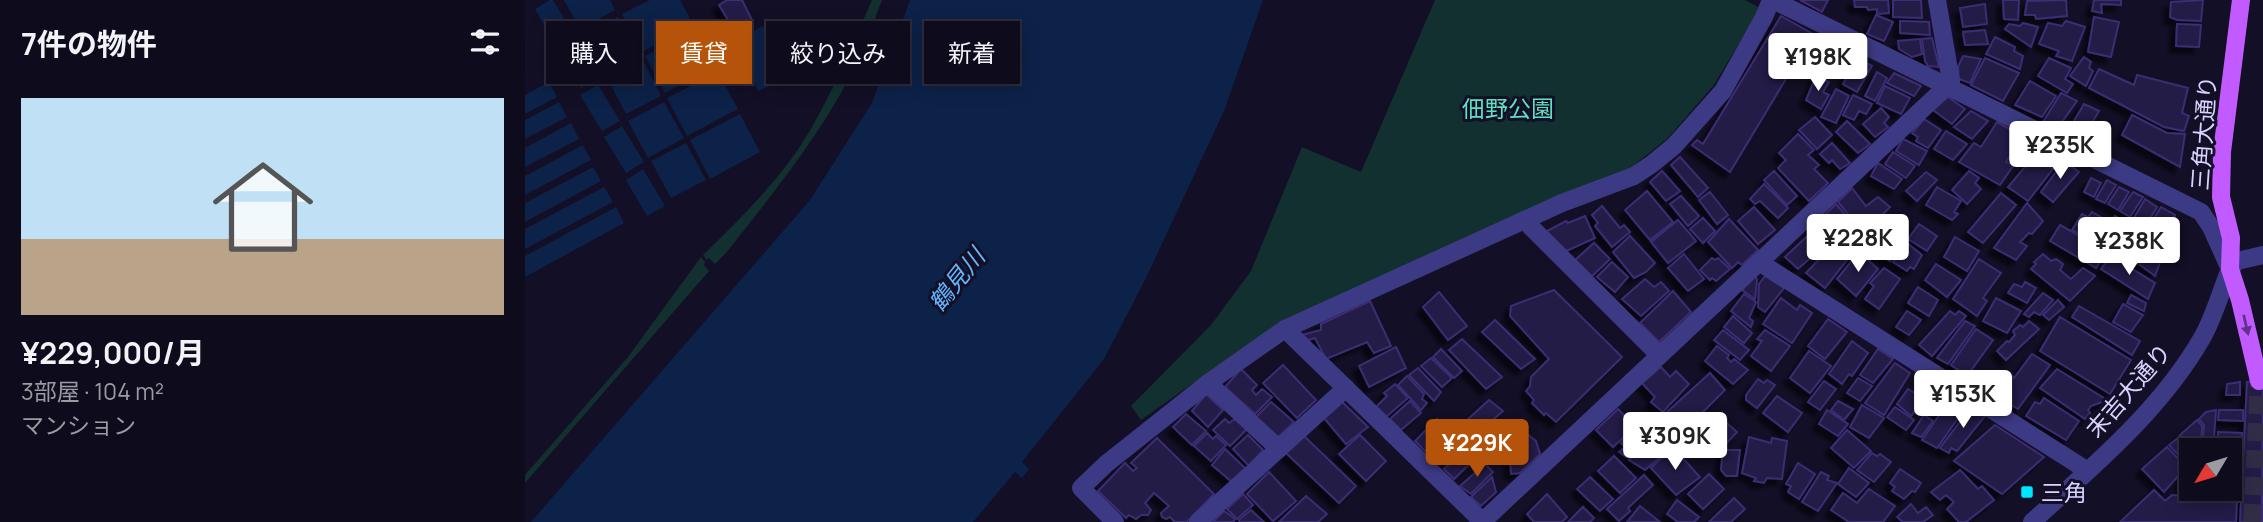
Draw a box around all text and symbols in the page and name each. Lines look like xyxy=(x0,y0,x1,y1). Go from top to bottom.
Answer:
chip: 購入 xyxy=(546,21,642,84)
chip: 賃貸 xyxy=(656,21,752,84)
chip: 絞り込み xyxy=(766,21,910,84)
chip: 新着 xyxy=(924,21,1020,84)
text: 7件の物件 xyxy=(21,23,157,64)
icon: filters xyxy=(466,23,504,61)
pin: ¥198K xyxy=(1769,34,1867,93)
text: ¥198K xyxy=(1784,40,1852,72)
street label: 三角大通り xyxy=(2183,75,2223,191)
park label: 佃野公園 xyxy=(1462,92,1554,124)
pin: ¥235K xyxy=(2011,122,2109,181)
text: ¥235K xyxy=(2025,128,2095,160)
icon: home xyxy=(200,144,326,270)
pin: ¥228K xyxy=(1809,215,1907,274)
pin: ¥238K xyxy=(2080,218,2178,277)
text: ¥228K xyxy=(1823,221,1893,253)
text: ¥238K xyxy=(2094,224,2164,256)
water label: 鶴見川 xyxy=(921,238,993,317)
one-way arrow xyxy=(2240,314,2251,336)
text: ¥229,000/月 xyxy=(21,332,205,373)
street label: 末吉大通り xyxy=(2078,336,2178,444)
pin: ¥153K xyxy=(1914,370,2012,430)
text: 3部屋 · 104 m² xyxy=(21,375,164,407)
text: ¥153K xyxy=(1930,377,1996,409)
text: マンション xyxy=(21,409,136,441)
pin: ¥309K xyxy=(1626,412,1724,472)
text: ¥309K xyxy=(1639,419,1711,451)
pin: ¥229K xyxy=(1428,420,1526,479)
text: ¥229K xyxy=(1442,426,1512,458)
north arrow xyxy=(2179,438,2242,500)
map controls xyxy=(2179,438,2242,501)
place label: 三角 xyxy=(2041,476,2087,508)
marker: 三角 xyxy=(2019,484,2035,500)

